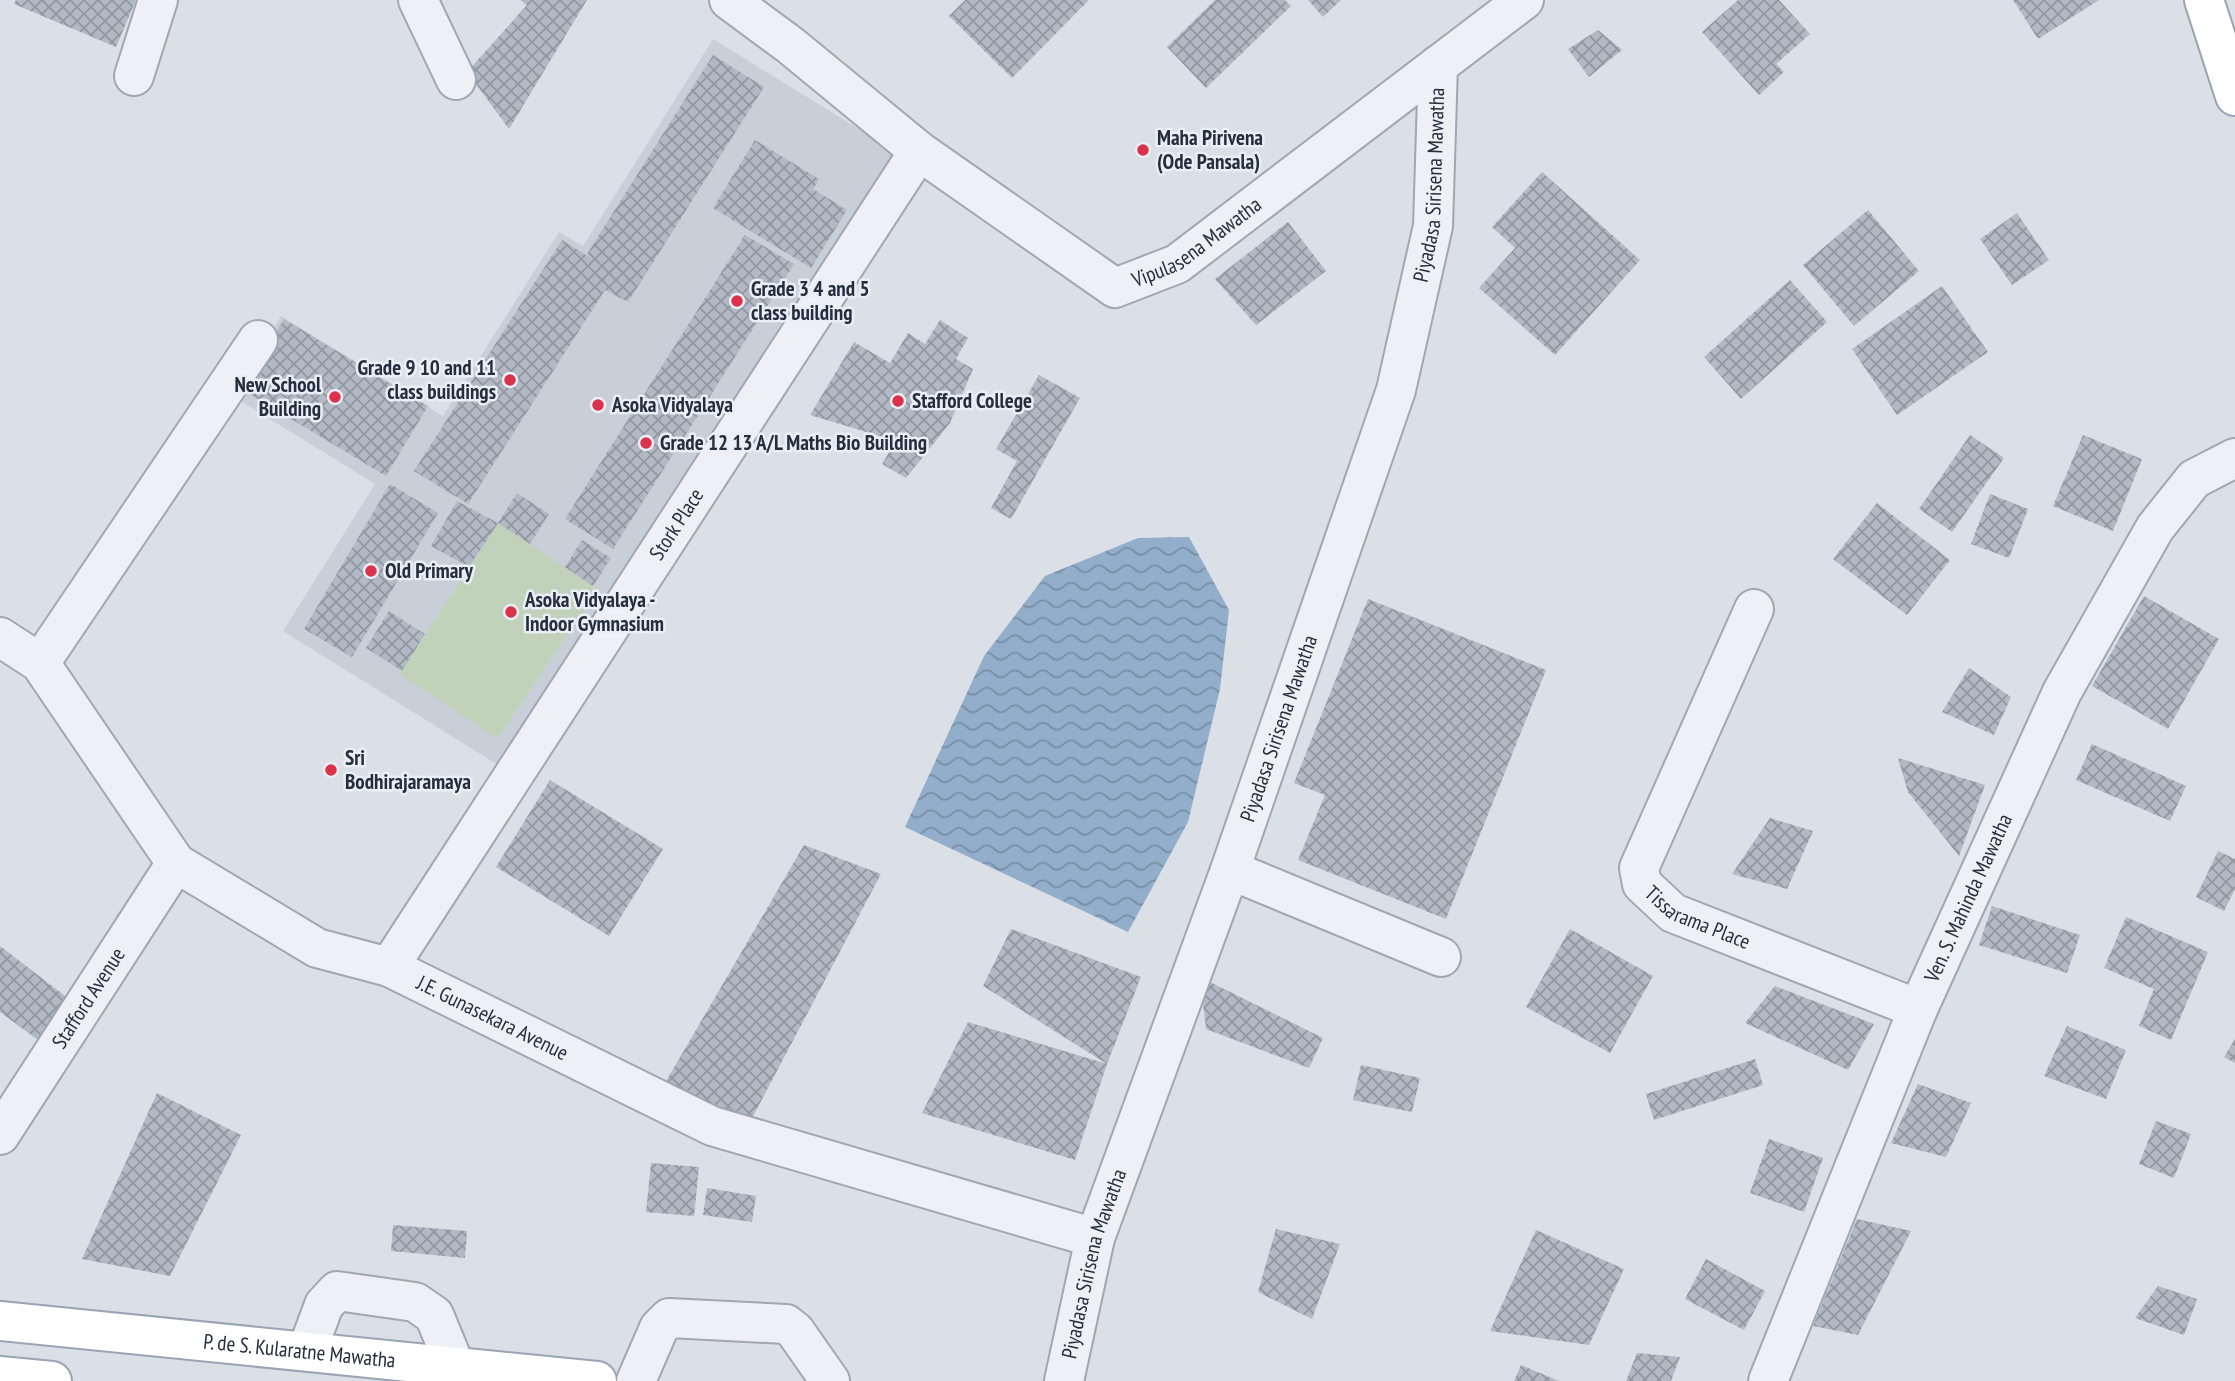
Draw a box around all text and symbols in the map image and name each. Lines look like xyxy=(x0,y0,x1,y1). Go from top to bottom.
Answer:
street label: Piyadasa Sirisena Mawatha xyxy=(1407,87,1450,285)
place label: Maha Pirivena (Ode Pansala) xyxy=(1157,124,1263,175)
marker: Maha Pirivena (Ode Pansala) xyxy=(1135,142,1151,158)
street label: Vipulasena Mawatha xyxy=(1127,191,1266,294)
place label: Grade 3 4 and 5 class building xyxy=(751,275,869,326)
marker: Grade 3 4 and 5 class building xyxy=(729,293,745,309)
place label: Grade 9 10 and 11 class buildings xyxy=(357,354,496,405)
place label: New School Building xyxy=(234,371,322,422)
marker: Grade 9 10 and 11 class buildings xyxy=(502,372,518,388)
place label: Stafford College xyxy=(912,387,1032,414)
marker: New School Building xyxy=(327,389,343,405)
place label: Asoka Vidyalaya xyxy=(611,391,733,418)
marker: Stafford College xyxy=(890,393,906,409)
marker: Asoka Vidyalaya xyxy=(590,397,606,413)
place label: Grade 12 13 A/L Maths Bio Building xyxy=(660,429,927,456)
marker: Grade 12 13 A/L Maths Bio Building xyxy=(638,435,654,451)
street label: Stork Place xyxy=(643,483,709,565)
place label: Old Primary xyxy=(385,557,474,584)
marker: Old Primary xyxy=(363,563,379,579)
place label: Asoka Vidyalaya - Indoor Gymnasium xyxy=(524,586,664,637)
marker: Asoka Vidyalaya - Indoor Gymnasium xyxy=(503,604,519,620)
street label: Piyadasa Sirisena Mawatha xyxy=(1234,632,1323,825)
place label: Sri Bodhirajaramaya xyxy=(345,744,471,795)
marker: Sri Bodhirajaramaya xyxy=(323,762,339,778)
street label: Ven. S. Mahinda Mawatha xyxy=(1918,809,2018,987)
street label: Tissarama Place xyxy=(1639,880,1754,955)
street label: Stafford Avenue xyxy=(46,942,131,1053)
street label: J.E. Gunasekara Avenue xyxy=(412,968,573,1066)
street label: Piyadasa Sirisena Mawatha xyxy=(1055,1165,1132,1361)
street label: P. de S. Kularatne Mawatha xyxy=(202,1328,397,1374)

